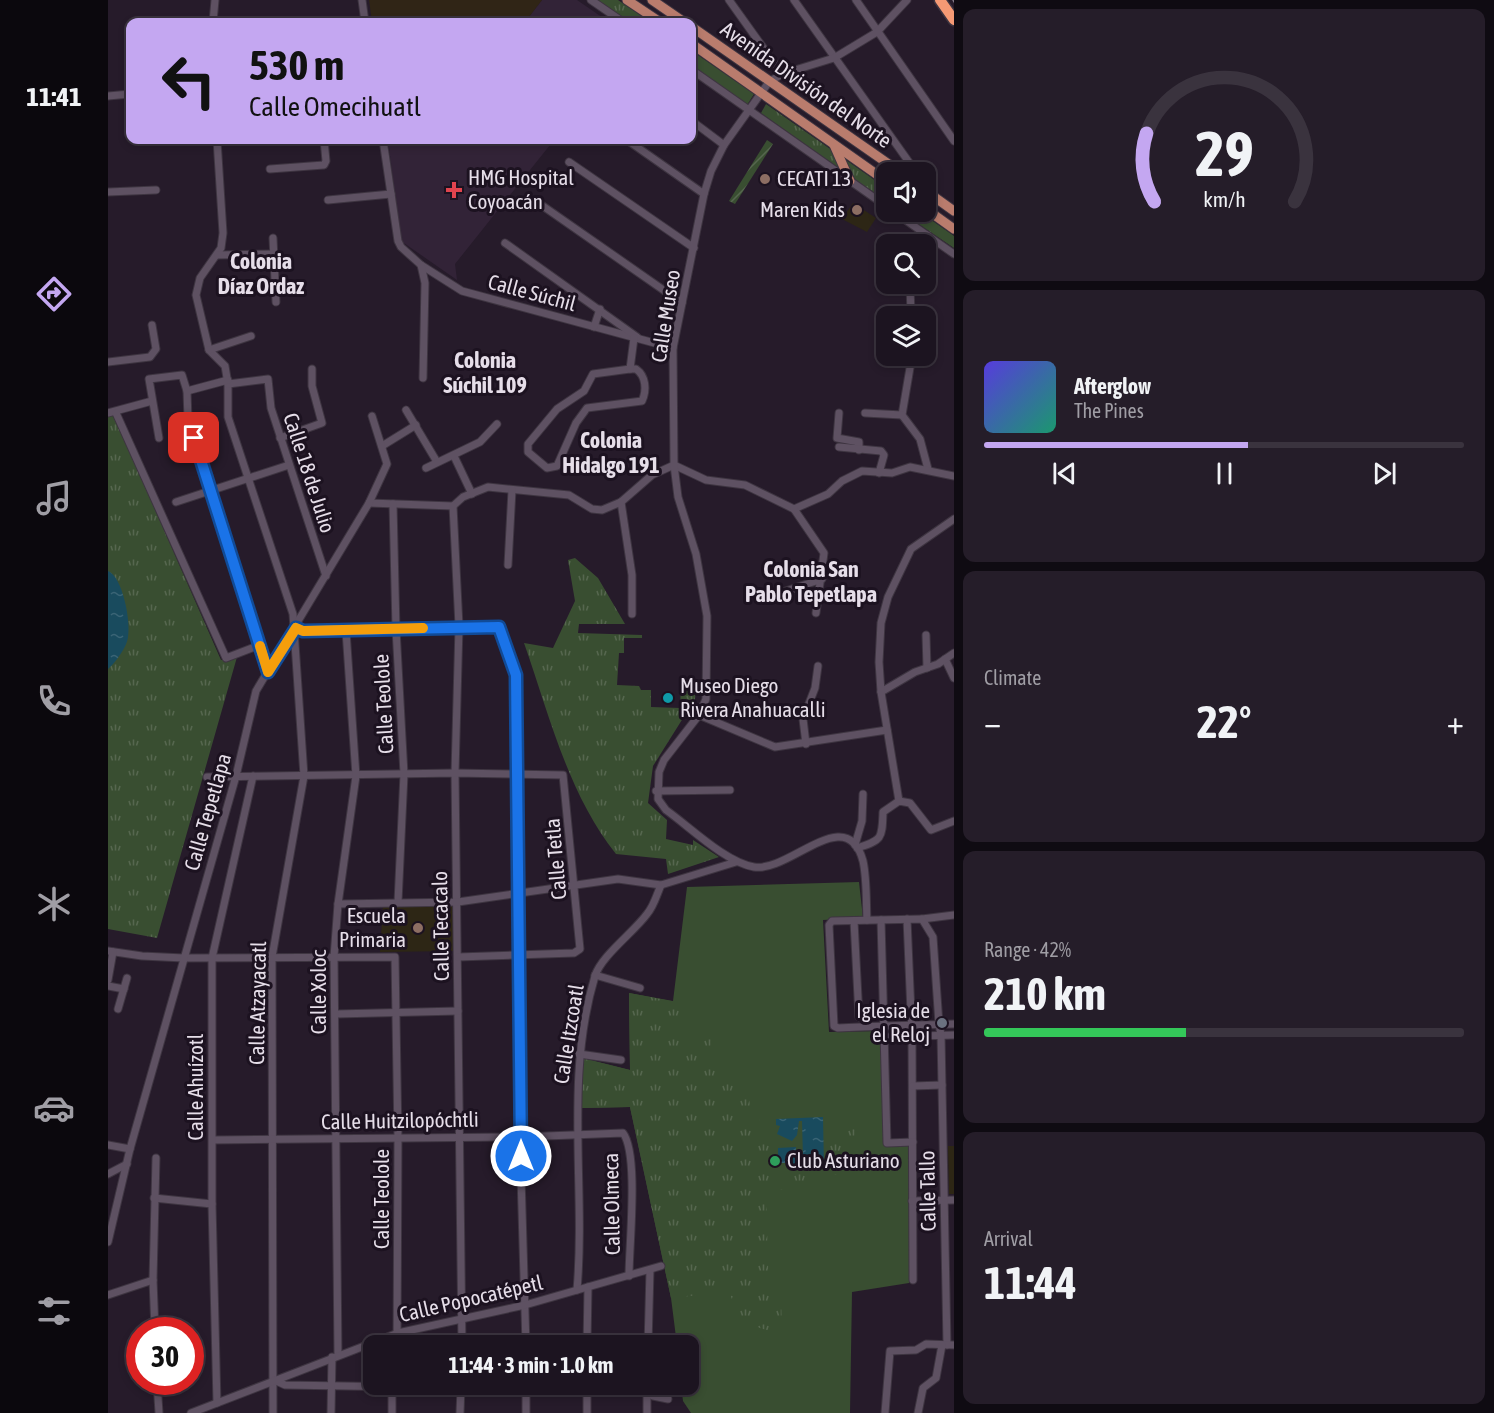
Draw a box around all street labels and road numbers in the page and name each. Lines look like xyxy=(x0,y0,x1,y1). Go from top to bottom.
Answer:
street label: Avenida División del Norte xyxy=(717,16,896,152)
street label: Calle Museo xyxy=(646,268,684,364)
street label: Calle Súchil xyxy=(486,269,579,315)
street label: Calle 18 de Julio xyxy=(279,410,341,536)
street label: Calle Teolole xyxy=(368,654,398,755)
street label: Calle Tepetlapa xyxy=(179,750,235,873)
street label: Calle Tetla xyxy=(540,817,571,901)
street label: Calle Tecacalo xyxy=(427,871,453,981)
street label: Calle Atzayacatl xyxy=(244,941,270,1065)
street label: Calle Xoloc xyxy=(306,949,330,1034)
street label: Calle Itzcoatl xyxy=(548,982,588,1085)
street label: Calle Ahuízotl xyxy=(183,1033,207,1140)
street label: Calle Huitzilopóchtli xyxy=(321,1107,479,1133)
street label: Calle Teolole xyxy=(369,1149,393,1249)
street label: Calle Tallo xyxy=(914,1150,940,1232)
street label: Calle Olmeca xyxy=(598,1153,624,1255)
street label: Calle Popocatépetl xyxy=(397,1270,545,1326)

